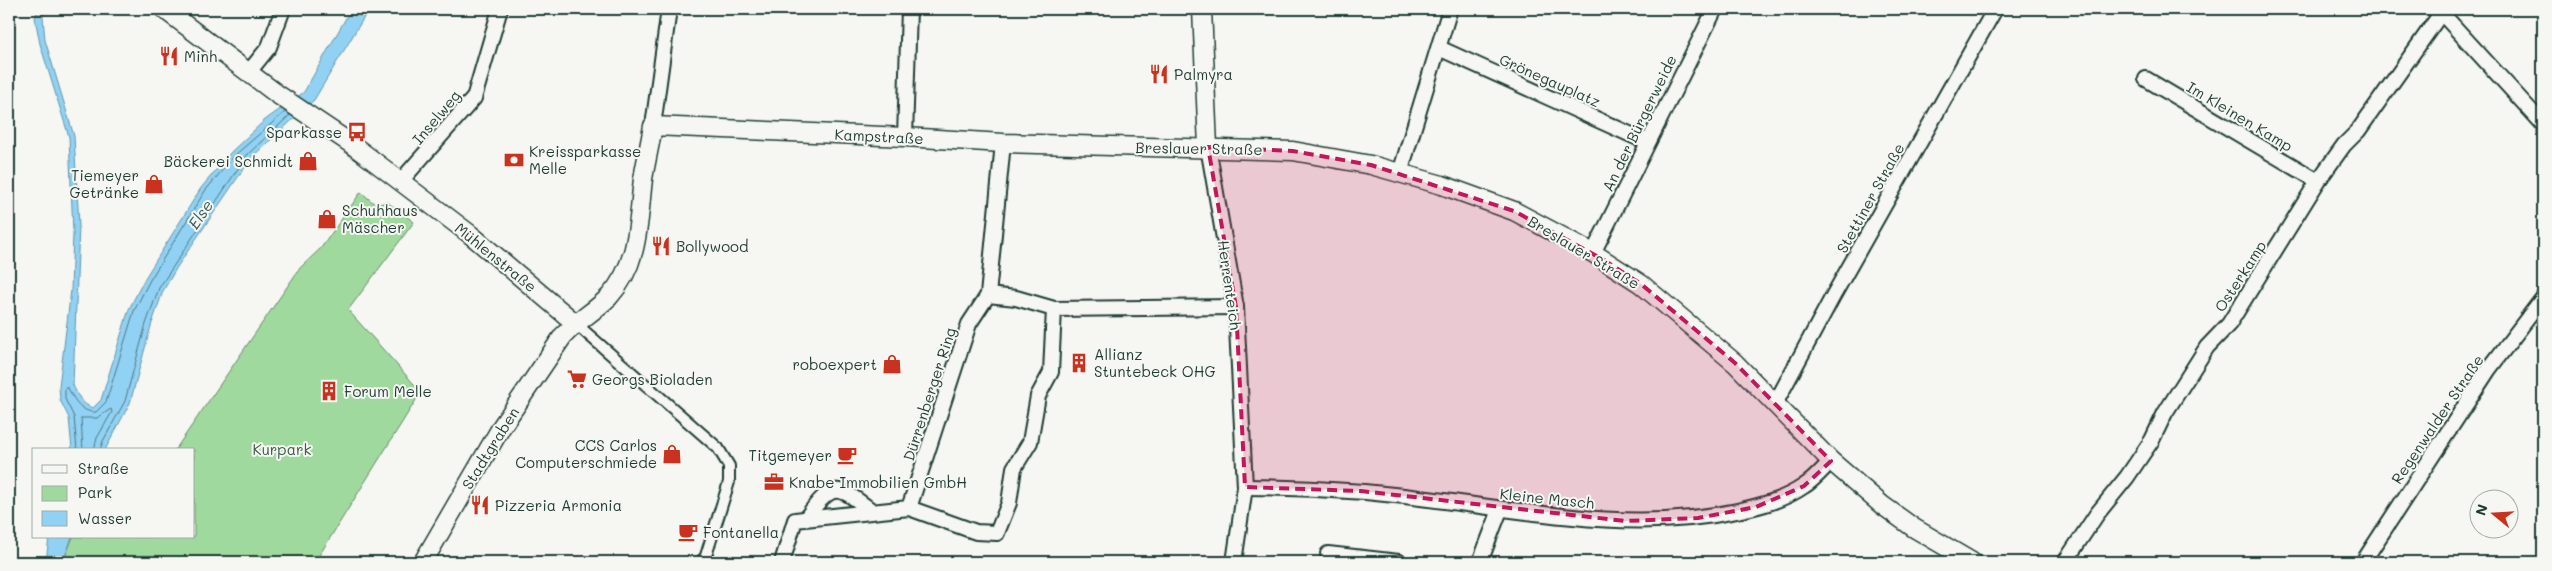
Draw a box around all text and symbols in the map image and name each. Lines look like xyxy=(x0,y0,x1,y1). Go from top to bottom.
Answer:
restaurant icon: Minh xyxy=(158,45,180,67)
place label: Minh xyxy=(184,46,217,66)
street label: Grönegauplatz xyxy=(1496,49,1604,111)
street label: An der Bürgerweide xyxy=(1597,51,1681,195)
restaurant icon: Palmyra xyxy=(1148,63,1170,85)
place label: Palmyra xyxy=(1174,64,1233,84)
street label: Im Kleinen Kamp xyxy=(2183,76,2297,156)
street label: Inselweg xyxy=(407,86,465,148)
bus stop icon: Sparkasse xyxy=(346,121,368,143)
place label: Sparkasse xyxy=(266,122,342,142)
street label: Kampstraße xyxy=(834,124,924,148)
street label: Breslauer Straße xyxy=(1135,137,1263,159)
street label: Stettiner Straße xyxy=(1831,139,1909,257)
place label: Kreissparkasse Melle xyxy=(529,141,641,178)
bank icon: Kreissparkasse Melle xyxy=(503,149,525,171)
shop icon: Bäckerei Schmidt xyxy=(297,150,319,172)
place label: Bäckerei Schmidt xyxy=(164,151,293,171)
place label: Tiemeyer Getränke xyxy=(70,165,139,202)
shop icon: Tiemeyer Getränke xyxy=(143,173,165,195)
water label: Else xyxy=(183,195,217,233)
place label: Schuhhaus Mäscher xyxy=(342,200,418,237)
shop icon: Schuhhaus Mäscher xyxy=(316,208,338,230)
street label: Breslauer Straße xyxy=(1524,211,1644,293)
street label: Mühlenstraße xyxy=(451,218,541,296)
restaurant icon: Bollywood xyxy=(650,235,672,257)
place label: Bollywood xyxy=(676,236,749,256)
street label: Osterkamp xyxy=(2210,237,2270,315)
street label: Herrenteich xyxy=(1214,239,1246,331)
street label: Dürrenberger Ring xyxy=(898,325,960,463)
place label: Allianz Stuntebeck OHG xyxy=(1094,344,1216,381)
street label: Regenwalder Straße xyxy=(2386,350,2488,488)
building icon: Allianz Stuntebeck OHG xyxy=(1068,352,1090,374)
shop icon: roboexpert xyxy=(881,353,903,375)
place label: roboexpert xyxy=(793,354,877,374)
supermarket icon: Georgs Bioladen xyxy=(566,368,588,390)
place label: Georgs Bioladen xyxy=(592,369,713,389)
building icon: Forum Melle xyxy=(318,380,340,402)
place label: Forum Melle xyxy=(344,381,432,401)
street label: Stadtgraben xyxy=(457,403,523,493)
place label: CCS Carlos Computerschmiede xyxy=(515,435,657,472)
park label: Kurpark xyxy=(253,439,312,459)
shop icon: CCS Carlos Computerschmiede xyxy=(661,443,683,465)
cafe icon: Titgemeyer xyxy=(836,444,858,466)
place label: Titgemeyer xyxy=(749,445,832,465)
legend xyxy=(32,448,195,538)
text: Straße xyxy=(78,458,129,478)
office icon: Knabe Immobilien GmbH xyxy=(763,471,785,493)
place label: Knabe Immobilien GmbH xyxy=(789,472,967,492)
text: Park xyxy=(78,482,112,502)
street label: Kleine Masch xyxy=(1499,483,1595,513)
north arrow xyxy=(2470,488,2520,538)
restaurant icon: Pizzeria Armonia xyxy=(469,494,491,516)
place label: Pizzeria Armonia xyxy=(495,495,622,515)
text: N xyxy=(2470,502,2492,518)
text: Wasser xyxy=(78,508,132,528)
cafe icon: Fontanella xyxy=(677,521,699,543)
place label: Fontanella xyxy=(703,522,779,542)

